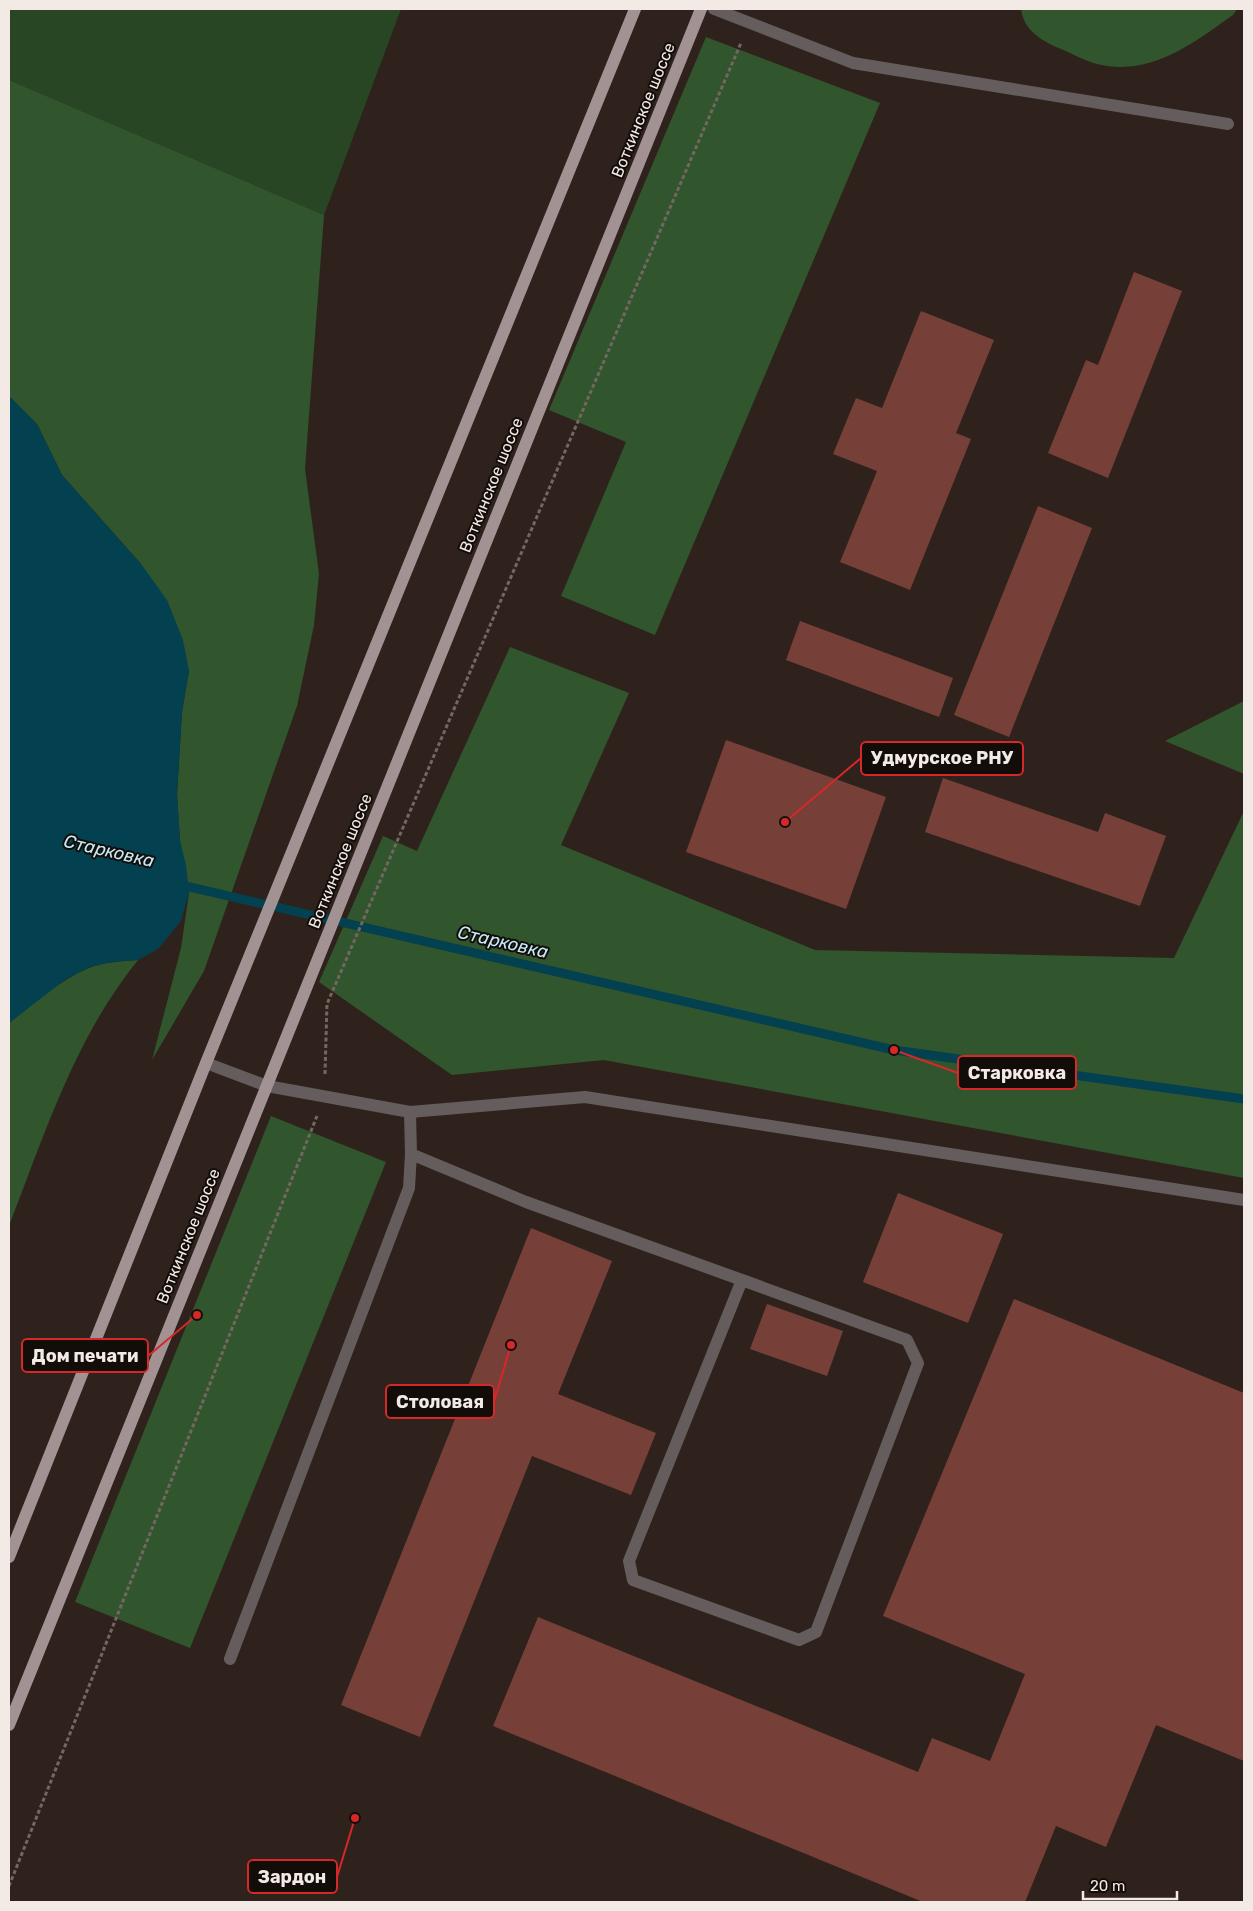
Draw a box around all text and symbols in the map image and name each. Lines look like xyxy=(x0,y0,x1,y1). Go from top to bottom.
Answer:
street label: Воткинское шоссе xyxy=(607,40,679,180)
street label: Воткинское шоссе xyxy=(455,415,527,555)
callout: Удмурское РНУ xyxy=(861,742,1023,775)
text: Удмурское РНУ xyxy=(871,747,1014,769)
street label: Воткинское шоссе xyxy=(304,791,376,931)
water label: Старковка xyxy=(62,830,157,872)
water label: Старковка xyxy=(456,921,551,963)
callout: Старковка xyxy=(958,1056,1076,1089)
text: Старковка xyxy=(968,1062,1066,1084)
street label: Воткинское шоссе xyxy=(152,1166,224,1306)
callout: Дом печати xyxy=(22,1339,148,1372)
text: Дом печати xyxy=(32,1345,138,1367)
callout: Столовая xyxy=(386,1385,494,1418)
text: Столовая xyxy=(396,1391,484,1413)
callout: Зардон xyxy=(248,1860,337,1893)
text: Зардон xyxy=(258,1866,326,1888)
scale bar xyxy=(1083,1868,1177,1900)
text: 20 m xyxy=(1090,1877,1125,1895)

